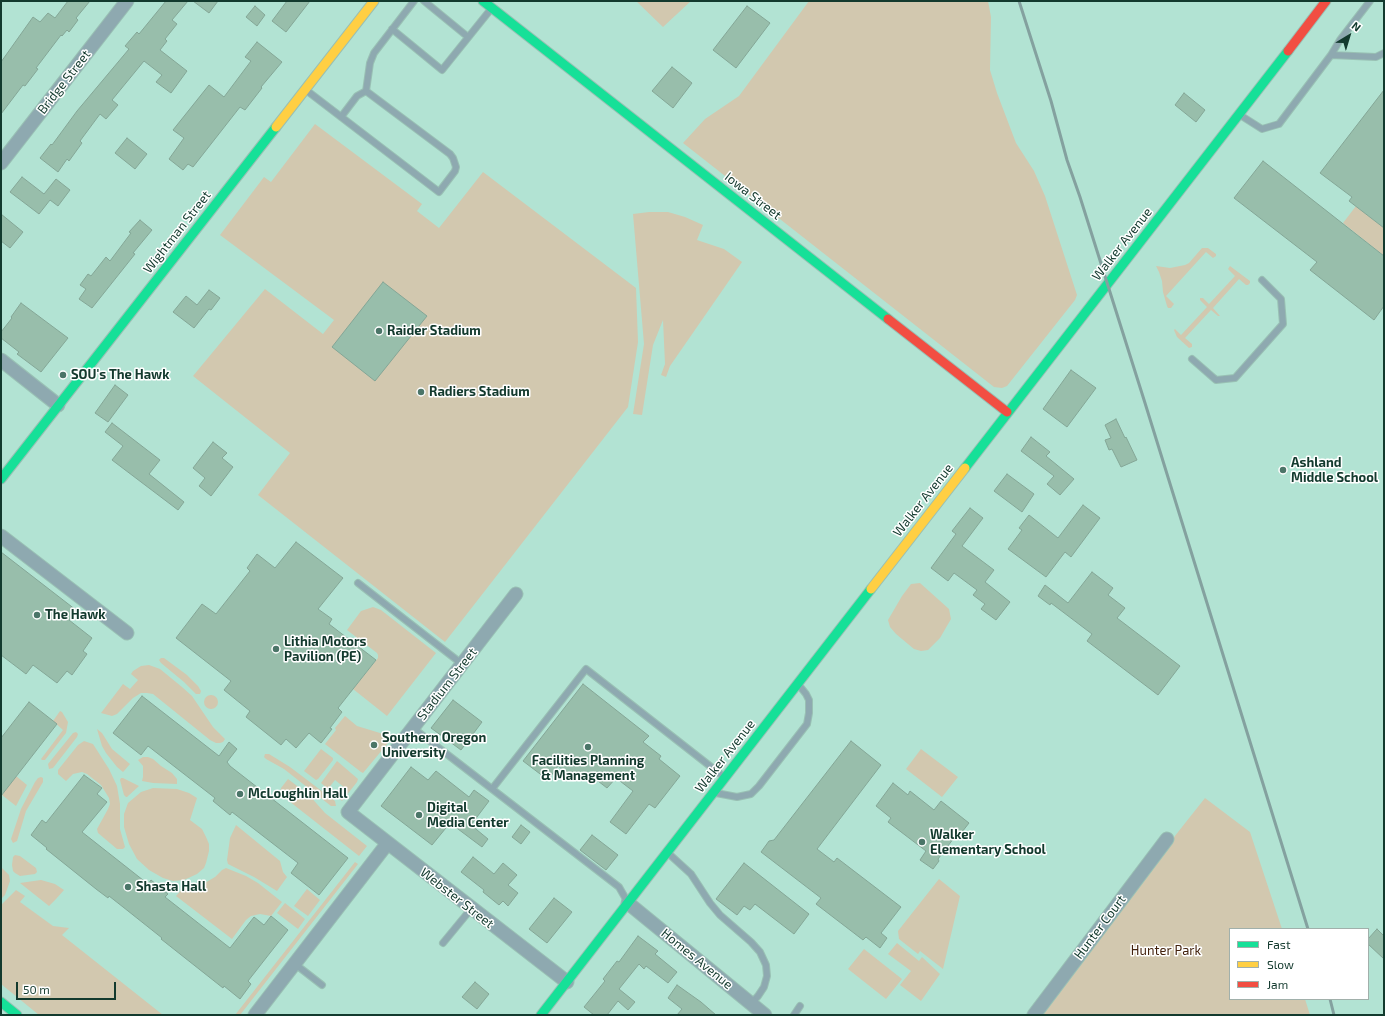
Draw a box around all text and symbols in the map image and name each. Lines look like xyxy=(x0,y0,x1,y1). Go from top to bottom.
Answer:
north arrow xyxy=(1329,16,1369,56)
text: N xyxy=(1350,19,1364,34)
street label: Bridge Street xyxy=(34,47,94,117)
street label: Iowa Street xyxy=(722,169,784,223)
street label: Wightman Street xyxy=(140,188,214,276)
street label: Walker Avenue xyxy=(1089,204,1155,284)
place label: Raider Stadium xyxy=(387,323,481,339)
marker: Raider Stadium xyxy=(374,326,384,336)
place label: SOU's The Hawk xyxy=(71,367,169,383)
marker: SOU's The Hawk xyxy=(58,370,68,380)
place label: Radiers Stadium xyxy=(429,384,530,400)
marker: Radiers Stadium xyxy=(416,387,426,397)
place label: Ashland Middle School xyxy=(1291,455,1378,486)
street label: Walker Avenue xyxy=(890,460,956,540)
marker: Ashland Middle School xyxy=(1278,465,1288,475)
place label: The Hawk xyxy=(45,607,105,623)
marker: The Hawk xyxy=(32,610,42,620)
place label: Lithia Motors Pavilion (PE) xyxy=(284,634,366,665)
marker: Lithia Motors Pavilion (PE) xyxy=(271,644,281,654)
street label: Stadium Street xyxy=(414,645,480,723)
street label: Walker Avenue xyxy=(692,716,758,796)
place label: Southern Oregon University xyxy=(382,730,486,761)
marker: Southern Oregon University xyxy=(369,740,379,750)
marker: Facilities Planning & Management xyxy=(583,742,593,752)
place label: Facilities Planning & Management xyxy=(532,753,644,784)
place label: McLoughlin Hall xyxy=(248,786,348,802)
marker: McLoughlin Hall xyxy=(235,789,245,799)
place label: Digital Media Center xyxy=(427,800,509,831)
marker: Digital Media Center xyxy=(414,810,424,820)
place label: Walker Elementary School xyxy=(930,827,1046,858)
marker: Walker Elementary School xyxy=(917,837,927,847)
street label: Webster Street xyxy=(417,864,497,932)
place label: Shasta Hall xyxy=(136,879,206,895)
marker: Shasta Hall xyxy=(123,882,133,892)
street label: Hunter Court xyxy=(1071,892,1129,962)
street label: Homes Avenue xyxy=(658,925,736,993)
legend xyxy=(1229,928,1369,1000)
text: Fast xyxy=(1267,937,1290,951)
park label: Hunter Park xyxy=(1131,943,1201,959)
text: Slow xyxy=(1267,957,1294,971)
scale bar xyxy=(18,974,118,1000)
text: Jam xyxy=(1267,977,1288,991)
text: 50 m xyxy=(23,982,50,996)

